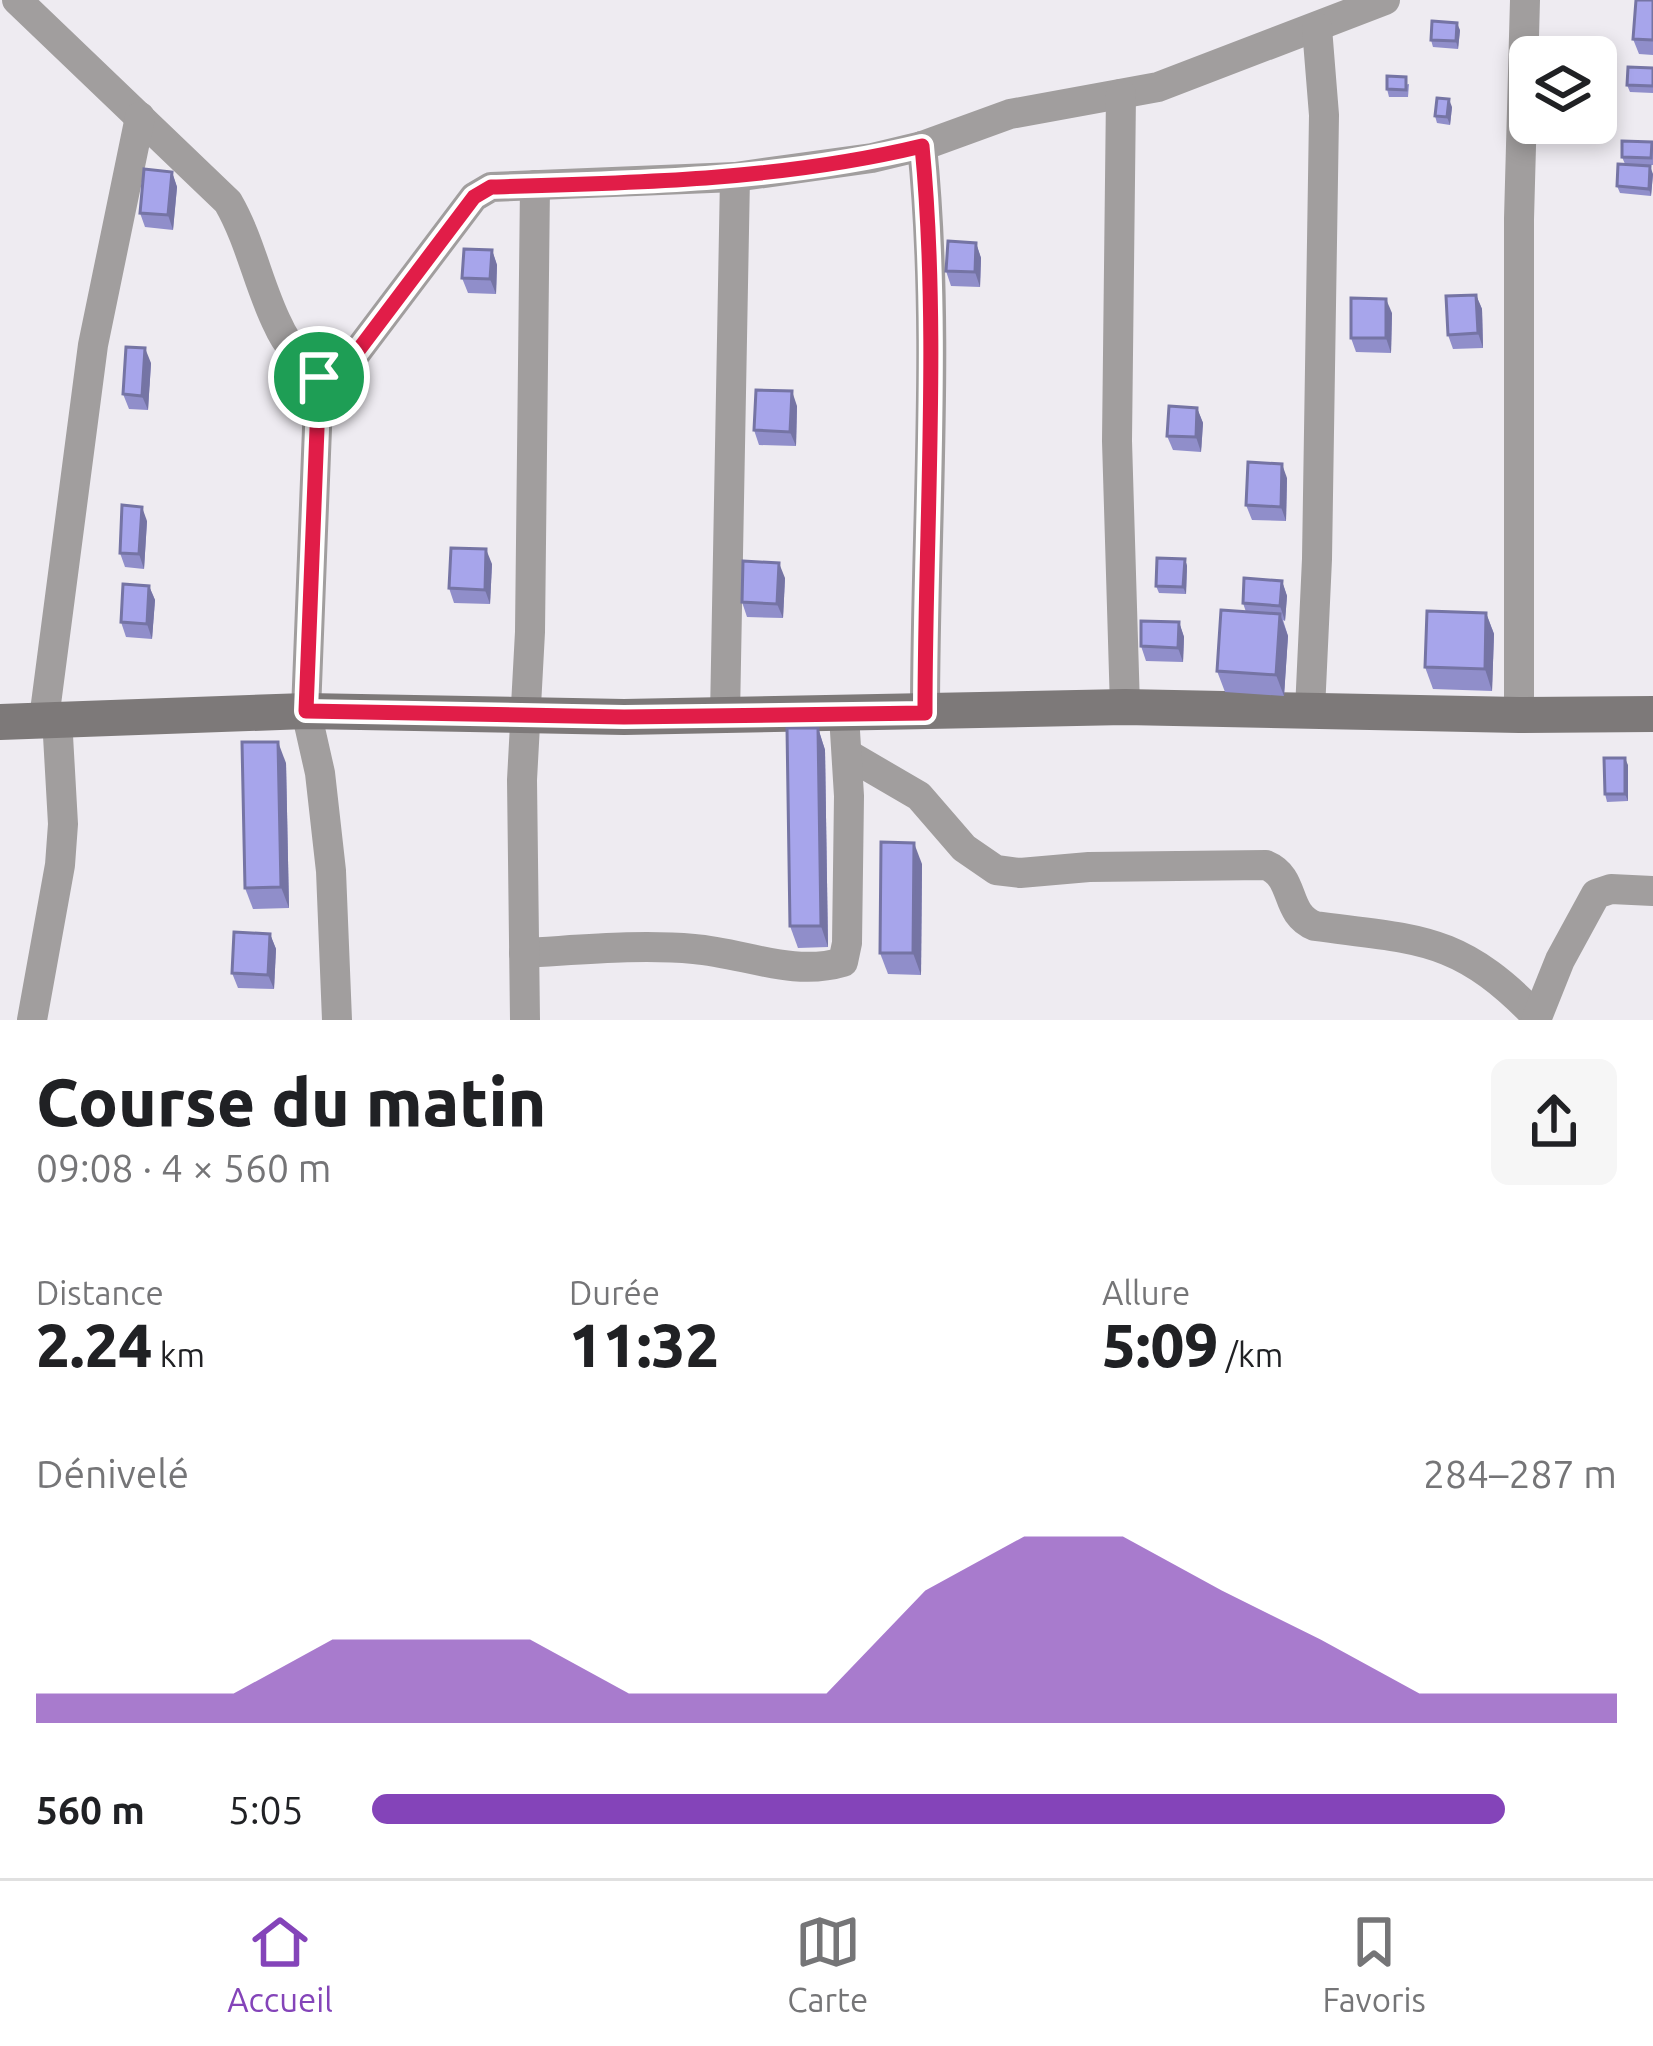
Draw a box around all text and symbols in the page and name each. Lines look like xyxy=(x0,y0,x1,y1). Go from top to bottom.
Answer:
map controls xyxy=(1509,36,1617,144)
button: layers xyxy=(1509,36,1617,144)
pin xyxy=(268,326,370,428)
icon: arrive xyxy=(286,344,352,410)
button: share xyxy=(1491,1059,1617,1185)
text: Course du matin xyxy=(36,1064,546,1138)
text: 09:08 · 4 × 560 m xyxy=(36,1146,331,1189)
text: Distance xyxy=(36,1274,164,1311)
text: Durée xyxy=(569,1274,660,1311)
text: Allure xyxy=(1102,1274,1190,1311)
text: 2.24 xyxy=(36,1311,152,1378)
text: 11:32 xyxy=(569,1311,719,1378)
text: 5:09 xyxy=(1102,1311,1218,1378)
text: km xyxy=(152,1336,205,1373)
text: /km xyxy=(1218,1336,1283,1373)
text: Dénivelé xyxy=(36,1452,189,1495)
text: 284–287 m xyxy=(1423,1452,1617,1495)
text: 560 m xyxy=(36,1788,145,1831)
text: 5:05 xyxy=(228,1788,304,1831)
tab: Accueil xyxy=(227,1909,333,2018)
tab: Carte xyxy=(787,1909,868,2018)
tab: Favoris xyxy=(1323,1909,1426,2018)

